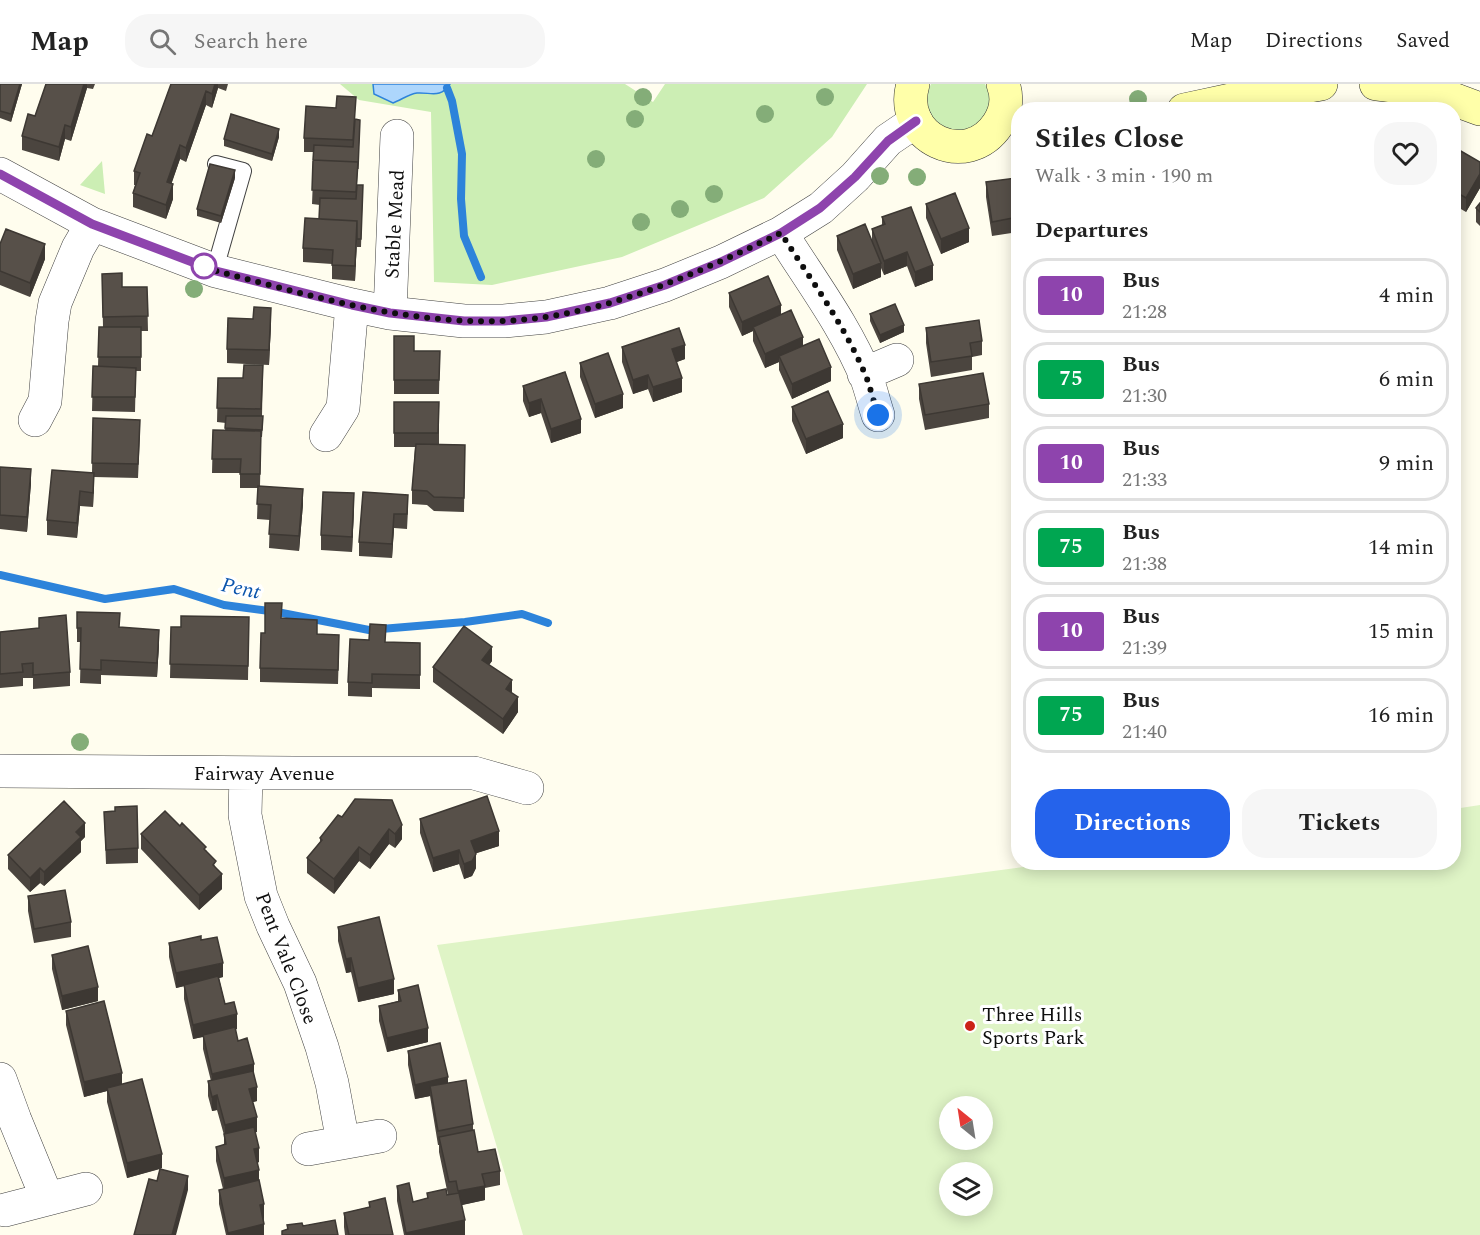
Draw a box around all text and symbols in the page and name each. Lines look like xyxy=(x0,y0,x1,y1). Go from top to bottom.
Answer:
search box xyxy=(125,14,545,68)
text: Map xyxy=(30,20,89,63)
icon: search xyxy=(146,25,179,58)
text: Search here xyxy=(194,25,308,58)
text: Map xyxy=(1190,25,1232,57)
text: Directions xyxy=(1265,25,1363,57)
text: Saved xyxy=(1396,25,1450,57)
text: Stiles Close xyxy=(1035,117,1184,160)
button: heart xyxy=(1374,122,1437,185)
text: Walk · 3 min · 190 m xyxy=(1035,161,1213,191)
street label: Stable Mead xyxy=(377,169,413,279)
text: Departures xyxy=(1035,214,1149,247)
unlabelled marker xyxy=(191,253,217,279)
text: Bus xyxy=(1122,264,1160,297)
text: 10 xyxy=(1059,279,1083,311)
text: 4 min xyxy=(1379,279,1434,312)
text: 21:28 xyxy=(1122,297,1167,327)
text: Bus xyxy=(1122,348,1160,381)
text: 75 xyxy=(1059,363,1083,395)
text: 6 min xyxy=(1379,363,1434,396)
text: 21:30 xyxy=(1122,381,1167,411)
your location xyxy=(863,400,893,430)
text: Bus xyxy=(1122,432,1160,465)
text: 10 xyxy=(1059,447,1083,479)
text: 9 min xyxy=(1379,447,1434,480)
text: 21:33 xyxy=(1122,465,1167,495)
text: Bus xyxy=(1122,516,1160,549)
text: 75 xyxy=(1059,531,1083,563)
text: 14 min xyxy=(1368,531,1434,564)
text: 21:38 xyxy=(1122,549,1167,579)
water label: Pent xyxy=(218,569,264,609)
text: Bus xyxy=(1122,600,1160,633)
text: 10 xyxy=(1059,615,1083,647)
text: 15 min xyxy=(1368,615,1434,648)
text: 21:39 xyxy=(1122,633,1167,663)
text: Bus xyxy=(1122,684,1160,717)
text: 75 xyxy=(1059,699,1083,731)
text: 16 min xyxy=(1368,699,1434,732)
text: 21:40 xyxy=(1122,717,1167,747)
street label: Fairway Avenue xyxy=(193,759,335,789)
button: Directions xyxy=(1035,789,1230,858)
button: Tickets xyxy=(1242,789,1437,858)
street label: Pent Vale Close xyxy=(247,888,325,1029)
place label: Three Hills Sports Park xyxy=(982,1000,1085,1053)
marker: Three Hills Sports Park xyxy=(963,1019,977,1033)
north arrow xyxy=(939,1096,993,1150)
map controls xyxy=(939,1096,993,1216)
button: layers xyxy=(939,1162,993,1216)

